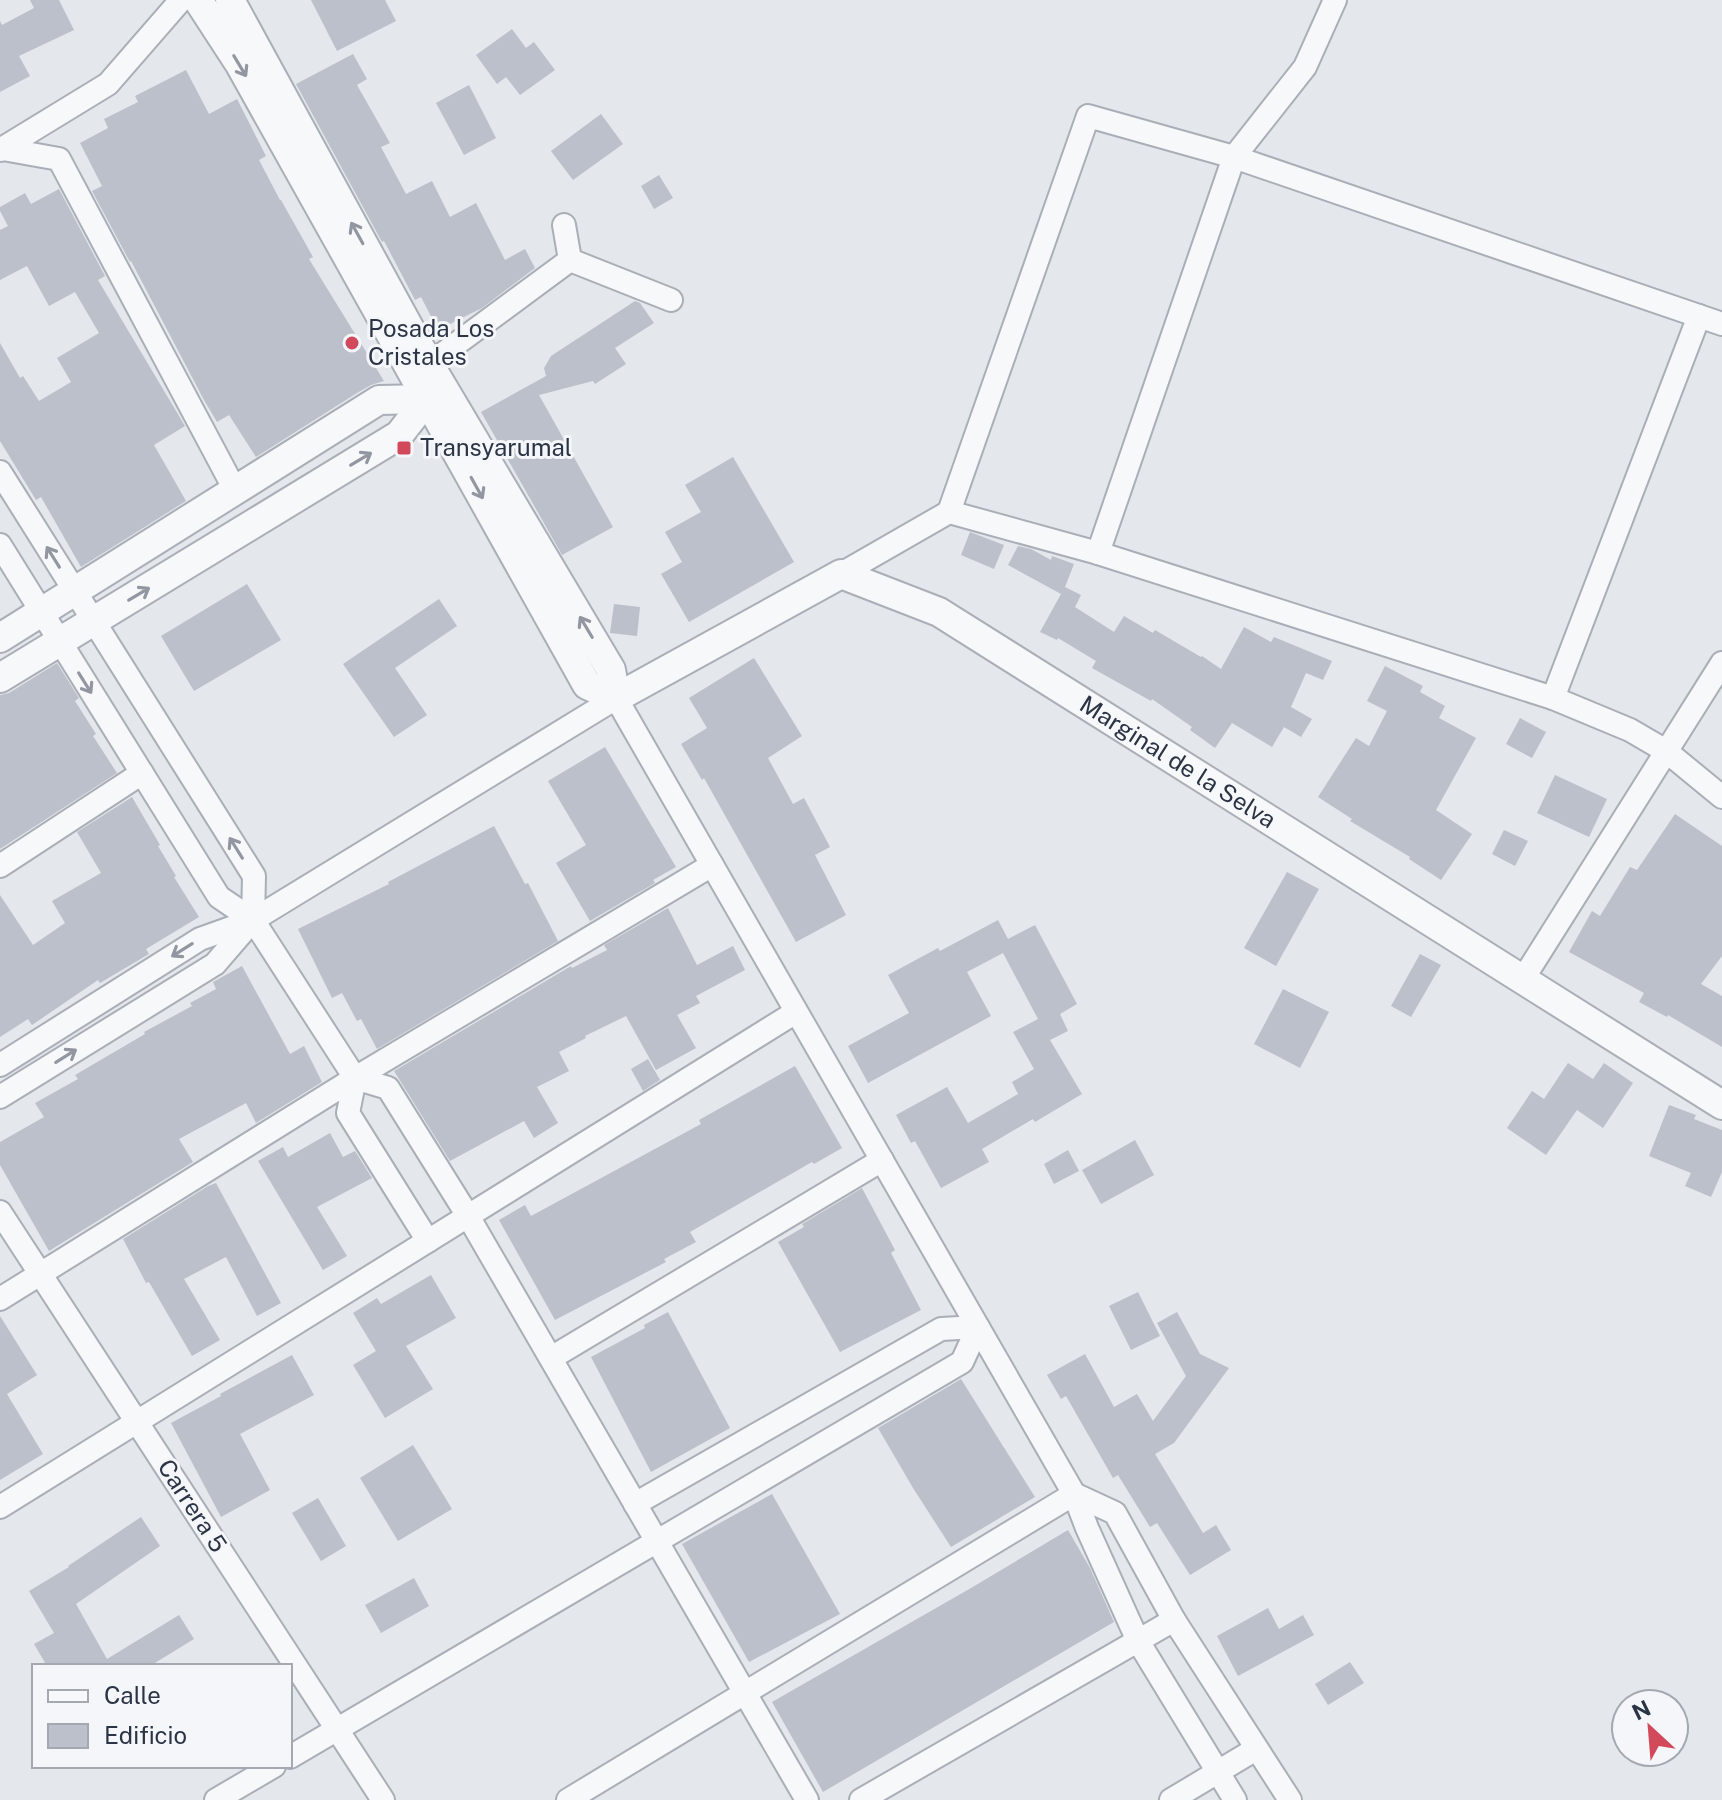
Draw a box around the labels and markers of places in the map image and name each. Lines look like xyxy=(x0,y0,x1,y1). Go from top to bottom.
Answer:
place label: Posada Los Cristales xyxy=(368,314,494,370)
marker: Posada Los Cristales xyxy=(343,334,361,352)
place label: Transyarumal xyxy=(420,433,572,461)
marker: Transyarumal xyxy=(395,439,413,457)

